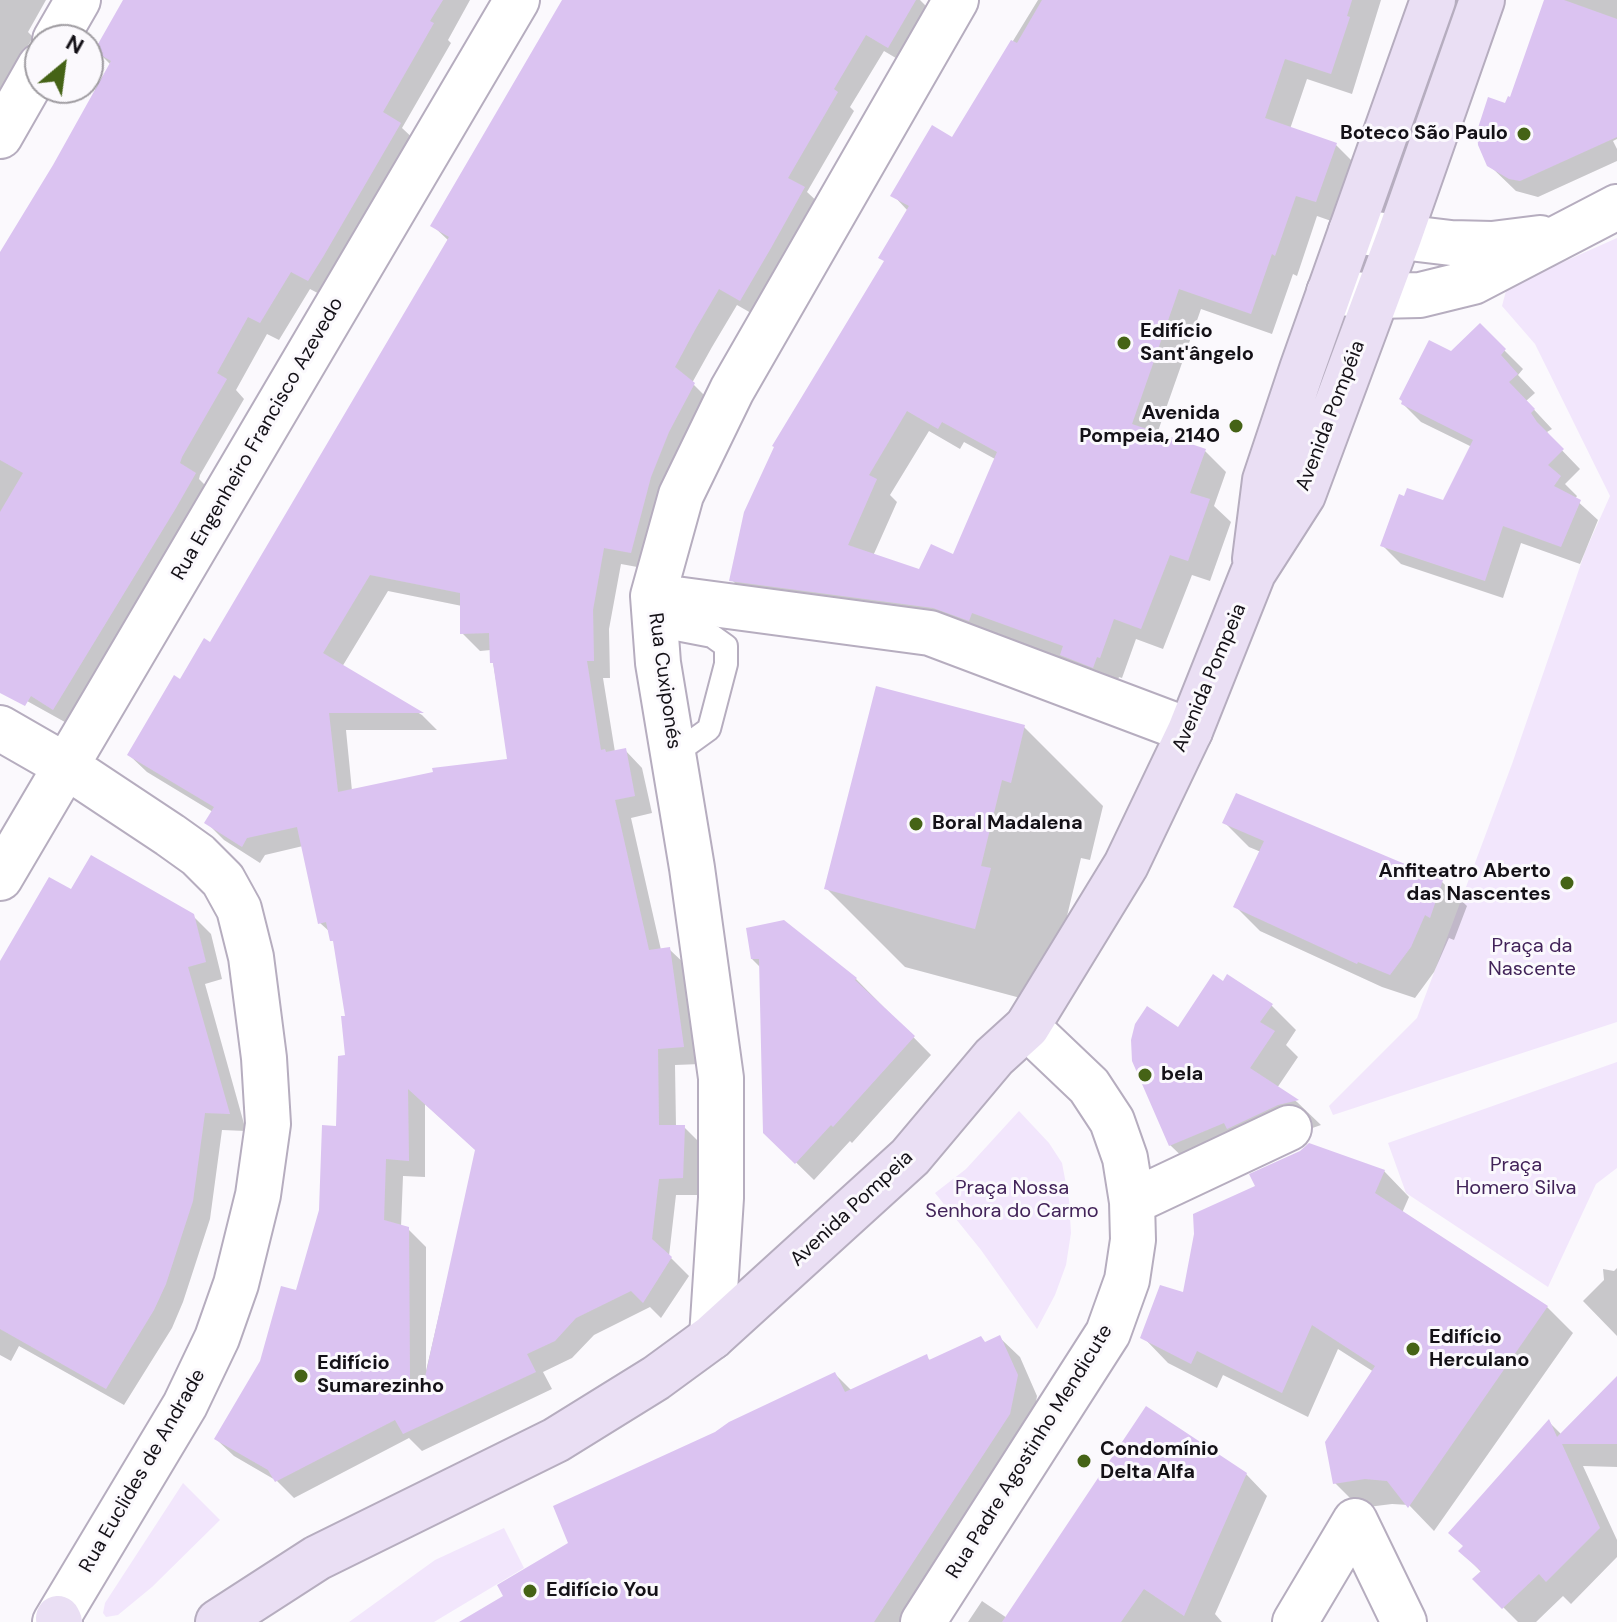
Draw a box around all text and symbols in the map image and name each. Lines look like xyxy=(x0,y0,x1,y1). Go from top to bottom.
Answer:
north arrow xyxy=(24,24,104,104)
text: N xyxy=(61,28,89,61)
place label: Boteco São Paulo xyxy=(1340,122,1508,146)
marker: Boteco São Paulo xyxy=(1515,125,1533,143)
street label: Rua Engenheiro Francisco Azevedo xyxy=(167,293,349,585)
place label: Edifício Sant'ângelo xyxy=(1140,320,1254,367)
marker: Edifício Sant'ângelo xyxy=(1115,334,1133,352)
street label: Avenida Pompéia xyxy=(1291,338,1371,494)
place label: Avenida Pompeia, 2140 xyxy=(1079,402,1220,449)
marker: Avenida Pompeia, 2140 xyxy=(1227,417,1245,435)
street label: Avenida Pompeia xyxy=(1168,600,1252,756)
street label: Rua Cuxiponés xyxy=(643,611,685,751)
place label: Boral Madalena xyxy=(932,812,1083,836)
marker: Boral Madalena xyxy=(907,815,925,833)
place label: Anfiteatro Aberto das Nascentes xyxy=(1379,860,1551,907)
marker: Anfiteatro Aberto das Nascentes xyxy=(1558,874,1576,892)
park label: Praça da Nascente xyxy=(1488,935,1576,982)
place label: bela xyxy=(1161,1063,1203,1087)
marker: bela xyxy=(1136,1066,1154,1084)
street label: Avenida Pompeia xyxy=(786,1146,918,1272)
park label: Praça Homero Silva xyxy=(1456,1154,1576,1201)
park label: Praça Nossa Senhora do Carmo xyxy=(925,1177,1099,1224)
street label: Rua Padre Agostinho Mendicute xyxy=(942,1321,1118,1583)
place label: Edifício Herculano xyxy=(1429,1326,1529,1373)
marker: Edifício Herculano xyxy=(1404,1340,1422,1358)
place label: Edifício Sumarezinho xyxy=(317,1352,444,1399)
street label: Rua Euclides de Andrade xyxy=(75,1365,211,1577)
marker: Edifício Sumarezinho xyxy=(292,1367,310,1385)
place label: Condomínio Delta Alfa xyxy=(1100,1438,1219,1485)
marker: Condomínio Delta Alfa xyxy=(1075,1452,1093,1470)
place label: Edifício You xyxy=(546,1579,659,1603)
marker: Edifício You xyxy=(521,1582,539,1600)

